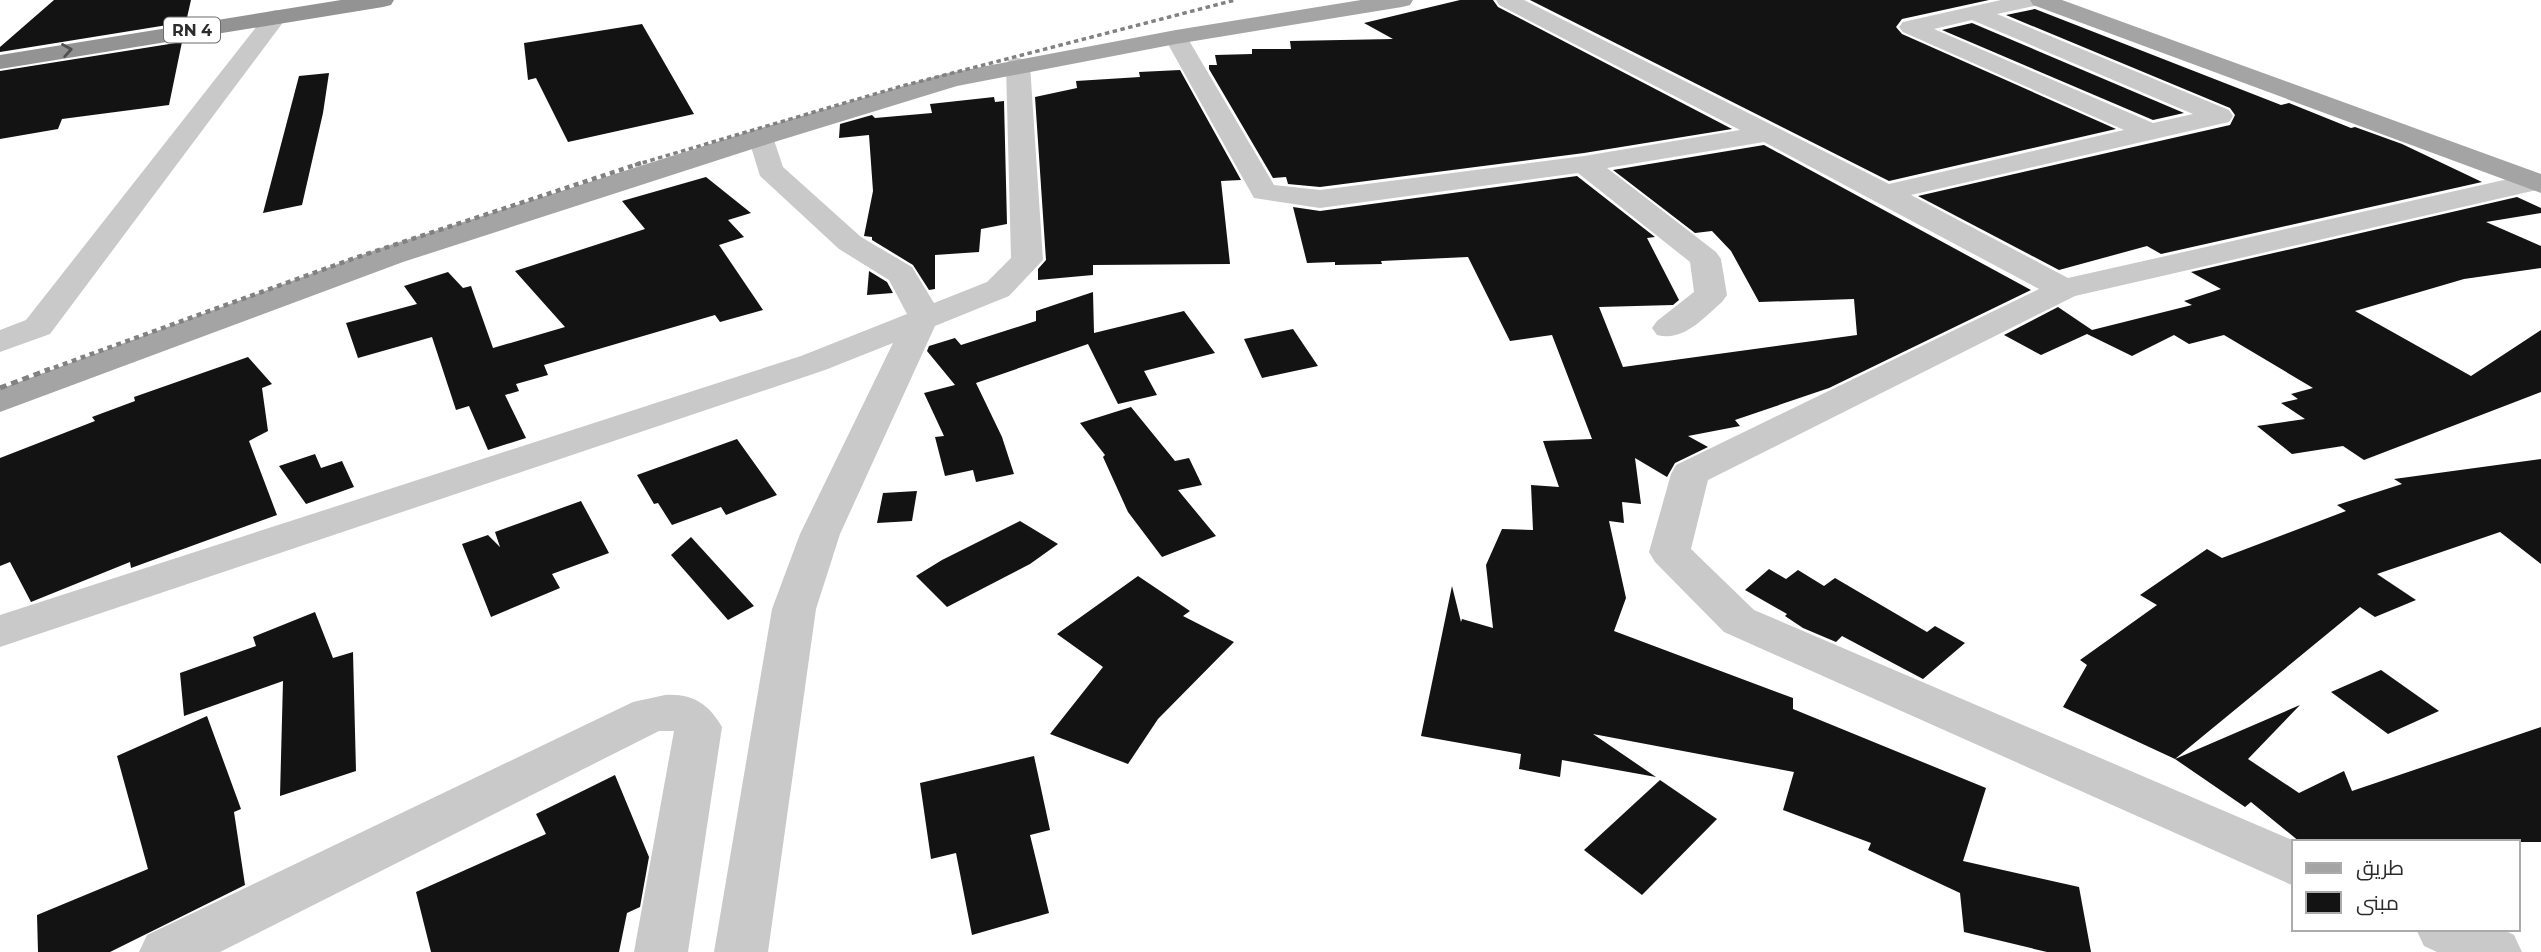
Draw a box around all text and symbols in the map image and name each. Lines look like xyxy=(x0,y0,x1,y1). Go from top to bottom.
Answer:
road number: RN 4 xyxy=(164,18,220,42)
one-way arrow xyxy=(61,43,73,58)
legend xyxy=(2292,840,2520,931)
text: طريق xyxy=(2356,855,2404,881)
text: مبنى xyxy=(2356,890,2399,916)

